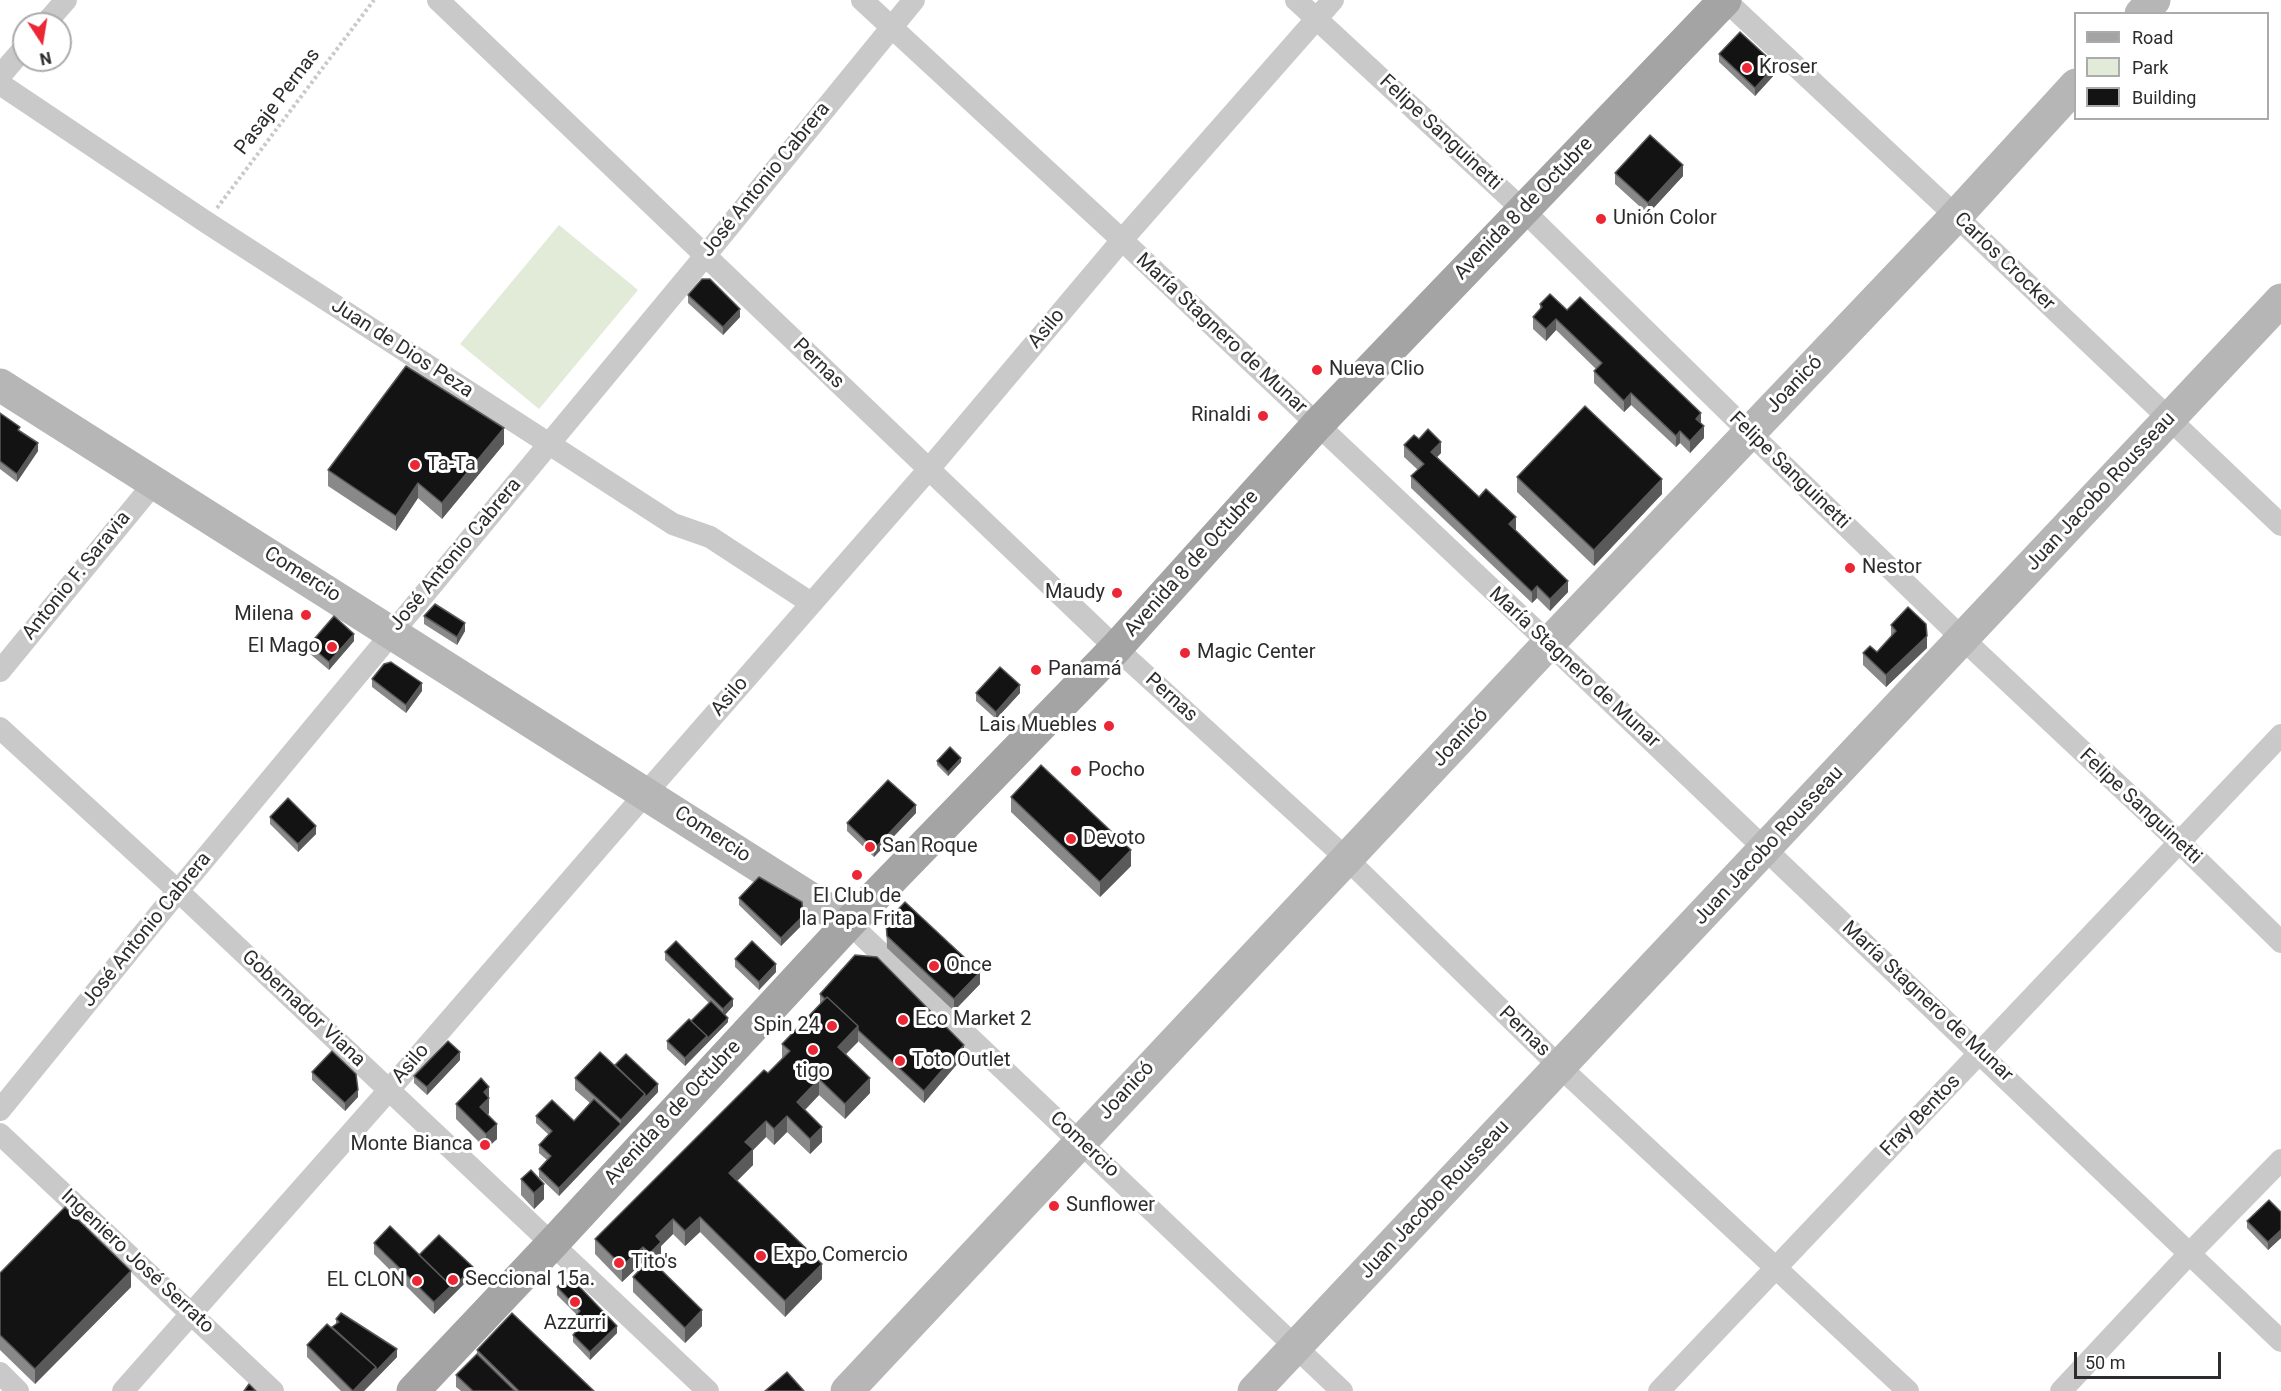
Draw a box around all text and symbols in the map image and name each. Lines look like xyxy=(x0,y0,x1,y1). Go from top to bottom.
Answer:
north arrow xyxy=(12,12,72,72)
legend xyxy=(2074,12,2269,120)
text: Road xyxy=(2132,27,2173,48)
street label: Pasaje Pernas xyxy=(230,44,326,160)
text: N xyxy=(38,48,53,69)
place label: Kroser xyxy=(1759,56,1817,80)
text: Park xyxy=(2132,57,2168,78)
marker: Kroser xyxy=(1740,61,1754,75)
street label: Felipe Sanguinetti xyxy=(1374,70,1506,196)
text: Building xyxy=(2132,87,2196,108)
street label: José Antonio Cabrera xyxy=(696,98,836,262)
street label: Avenida 8 de Octubre xyxy=(1450,133,1598,285)
place label: Unión Color xyxy=(1613,207,1717,231)
street label: Carlos Crocker xyxy=(1949,208,2059,316)
marker: Unión Color xyxy=(1594,212,1608,226)
street label: María Stagnero de Munar xyxy=(1131,248,1311,420)
street label: Juan de Dios Peza xyxy=(327,294,477,404)
street label: Asilo xyxy=(1024,304,1070,354)
street label: Pernas xyxy=(787,334,849,394)
street label: Joanicó xyxy=(1762,351,1828,419)
place label: Nueva Clio xyxy=(1329,358,1424,382)
marker: Nueva Clio xyxy=(1310,363,1324,377)
place label: Rinaldi xyxy=(1191,404,1251,428)
street label: Felipe Sanguinetti xyxy=(1724,407,1854,535)
street label: Juan Jacobo Rousseau xyxy=(2021,408,2181,576)
marker: Rinaldi xyxy=(1256,409,1270,423)
place label: Ta-Ta xyxy=(427,453,476,477)
marker: Ta-Ta xyxy=(408,458,422,472)
street label: José Antonio Cabrera xyxy=(385,474,527,636)
street label: Avenida 8 de Octubre xyxy=(1120,486,1264,642)
street label: Antonio F. Saravia xyxy=(18,507,136,645)
street label: Comercio xyxy=(259,542,345,608)
place label: Nestor xyxy=(1862,556,1922,580)
marker: Nestor xyxy=(1843,561,1857,575)
place label: Maudy xyxy=(1045,581,1105,605)
street label: María Stagnero de Munar xyxy=(1484,582,1664,754)
marker: Maudy xyxy=(1110,586,1124,600)
place label: Milena xyxy=(234,603,294,627)
marker: Milena xyxy=(299,608,313,622)
place label: El Mago xyxy=(248,635,320,659)
marker: El Mago xyxy=(325,640,339,654)
place label: Magic Center xyxy=(1197,641,1315,665)
marker: Magic Center xyxy=(1178,646,1192,660)
place label: Panamá xyxy=(1048,658,1122,682)
marker: Panamá xyxy=(1029,663,1043,677)
street label: Pernas xyxy=(1140,668,1202,728)
street label: Asilo xyxy=(706,672,754,722)
street label: Joanicó xyxy=(1428,704,1494,772)
place label: Lais Muebles xyxy=(979,714,1097,738)
marker: Lais Muebles xyxy=(1102,719,1116,733)
street label: Felipe Sanguinetti xyxy=(2074,744,2206,870)
place label: Pocho xyxy=(1088,759,1145,783)
street label: Juan Jacobo Rousseau xyxy=(1689,762,1849,930)
marker: Pocho xyxy=(1069,764,1083,778)
street label: Comercio xyxy=(669,802,755,868)
place label: Devoto xyxy=(1083,827,1145,851)
marker: Devoto xyxy=(1064,832,1078,846)
place label: San Roque xyxy=(882,835,977,859)
marker: San Roque xyxy=(863,840,877,854)
street label: José Antonio Cabrera xyxy=(77,848,217,1012)
marker: El Club de la Papa Frita xyxy=(850,868,864,882)
place label: El Club de la Papa Frita xyxy=(801,885,913,932)
street label: María Stagnero de Munar xyxy=(1837,916,2017,1088)
street label: Gobernador Viana xyxy=(236,946,370,1072)
place label: Once xyxy=(946,954,992,978)
marker: Once xyxy=(927,959,941,973)
street label: Pernas xyxy=(1493,1002,1555,1062)
place label: Eco Market 2 xyxy=(915,1008,1031,1032)
marker: Eco Market 2 xyxy=(896,1013,910,1027)
place label: Spin 24 xyxy=(754,1014,820,1038)
marker: Spin 24 xyxy=(825,1019,839,1033)
street label: Avenida 8 de Octubre xyxy=(600,1036,746,1190)
street label: Asilo xyxy=(387,1039,435,1089)
marker: tigo xyxy=(806,1043,820,1057)
place label: Toto Outlet xyxy=(912,1049,1010,1073)
marker: Toto Outlet xyxy=(893,1054,907,1068)
street label: Joanicó xyxy=(1094,1057,1160,1125)
place label: tigo xyxy=(796,1060,830,1084)
street label: Fray Bentos xyxy=(1876,1070,1966,1162)
street label: Comercio xyxy=(1044,1107,1124,1183)
street label: Juan Jacobo Rousseau xyxy=(1355,1116,1515,1284)
place label: Monte Bianca xyxy=(350,1133,473,1157)
marker: Monte Bianca xyxy=(478,1138,492,1152)
street label: Ingeniero José Serrato xyxy=(56,1185,218,1339)
place label: Sunflower xyxy=(1066,1194,1155,1218)
marker: Sunflower xyxy=(1047,1199,1061,1213)
place label: Expo Comercio xyxy=(773,1244,908,1268)
marker: Expo Comercio xyxy=(754,1249,768,1263)
place label: Tito's xyxy=(631,1251,677,1275)
marker: Tito's xyxy=(612,1256,626,1270)
place label: Seccional 15a. xyxy=(465,1268,595,1292)
place label: EL CLON xyxy=(327,1269,405,1293)
marker: Seccional 15a. xyxy=(446,1273,460,1287)
marker: EL CLON xyxy=(410,1274,424,1288)
marker: Azzurri xyxy=(568,1295,582,1309)
place label: Azzurri xyxy=(544,1312,606,1336)
scale bar xyxy=(2077,1340,2224,1378)
text: 50 m xyxy=(2085,1352,2125,1373)

